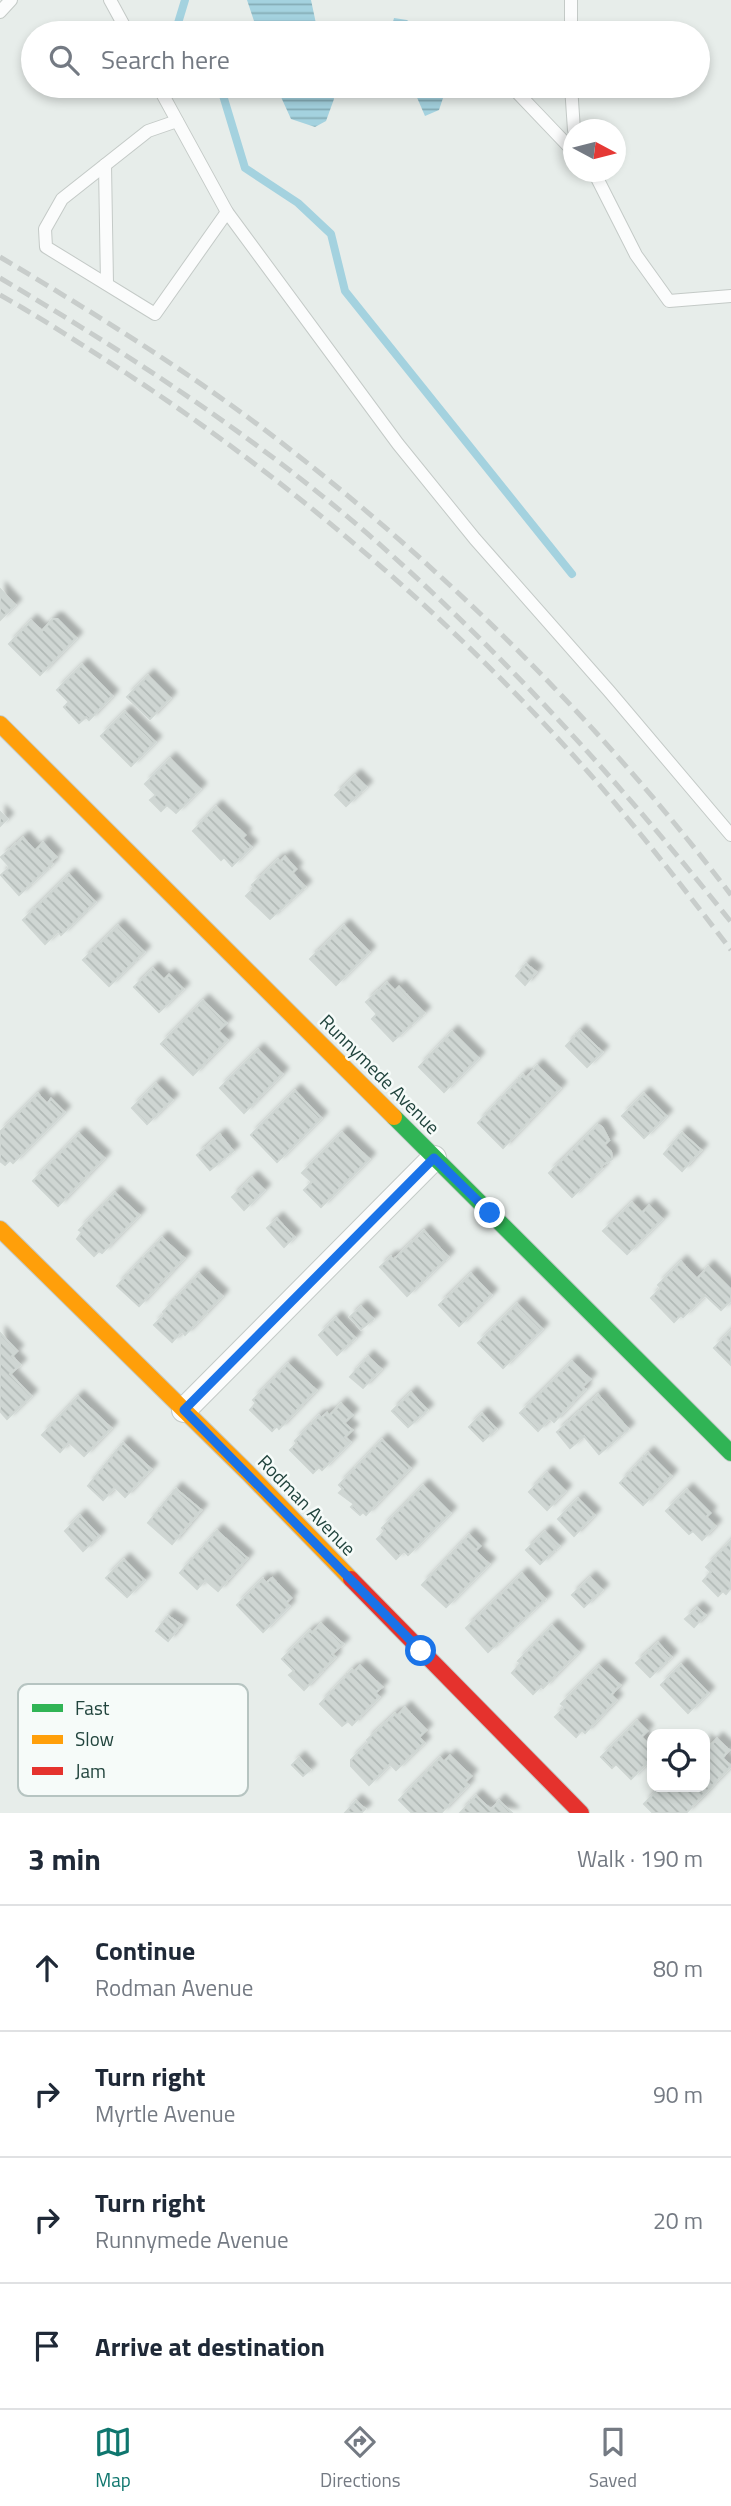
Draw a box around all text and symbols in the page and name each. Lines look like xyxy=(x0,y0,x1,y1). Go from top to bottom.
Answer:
search box xyxy=(21,21,710,98)
text: Search here xyxy=(101,40,230,79)
icon: search xyxy=(45,41,83,79)
north arrow xyxy=(563,119,626,182)
street label: Runnymede Avenue xyxy=(314,1007,447,1140)
route end xyxy=(474,1197,505,1228)
street label: Rodman Avenue xyxy=(251,1448,363,1562)
route start xyxy=(405,1635,436,1666)
legend xyxy=(18,1684,248,1796)
text: Fast xyxy=(75,1693,110,1722)
text: Slow xyxy=(75,1724,114,1753)
map controls xyxy=(647,1729,710,1792)
button: locate xyxy=(647,1729,710,1792)
text: Jam xyxy=(75,1756,106,1785)
text: 3 min xyxy=(28,1836,101,1882)
text: Walk · 190 m xyxy=(577,1841,703,1876)
text: Continue xyxy=(95,1931,195,1970)
icon: ahead xyxy=(28,1949,66,1987)
text: 80 m xyxy=(653,1951,703,1986)
text: Rodman Avenue xyxy=(95,1970,253,2005)
text: Turn right xyxy=(95,2057,206,2096)
icon: right xyxy=(28,2075,66,2113)
text: 90 m xyxy=(653,2077,703,2112)
text: Myrtle Avenue xyxy=(95,2096,235,2131)
text: Turn right xyxy=(95,2183,206,2222)
icon: right xyxy=(28,2201,66,2239)
text: 20 m xyxy=(653,2203,703,2238)
text: Runnymede Avenue xyxy=(95,2222,289,2257)
icon: arrive xyxy=(28,2327,66,2365)
text: Arrive at destination xyxy=(95,2327,325,2366)
tab: Map xyxy=(94,2423,132,2494)
tab: Directions xyxy=(320,2423,401,2494)
tab: Saved xyxy=(589,2423,637,2494)

